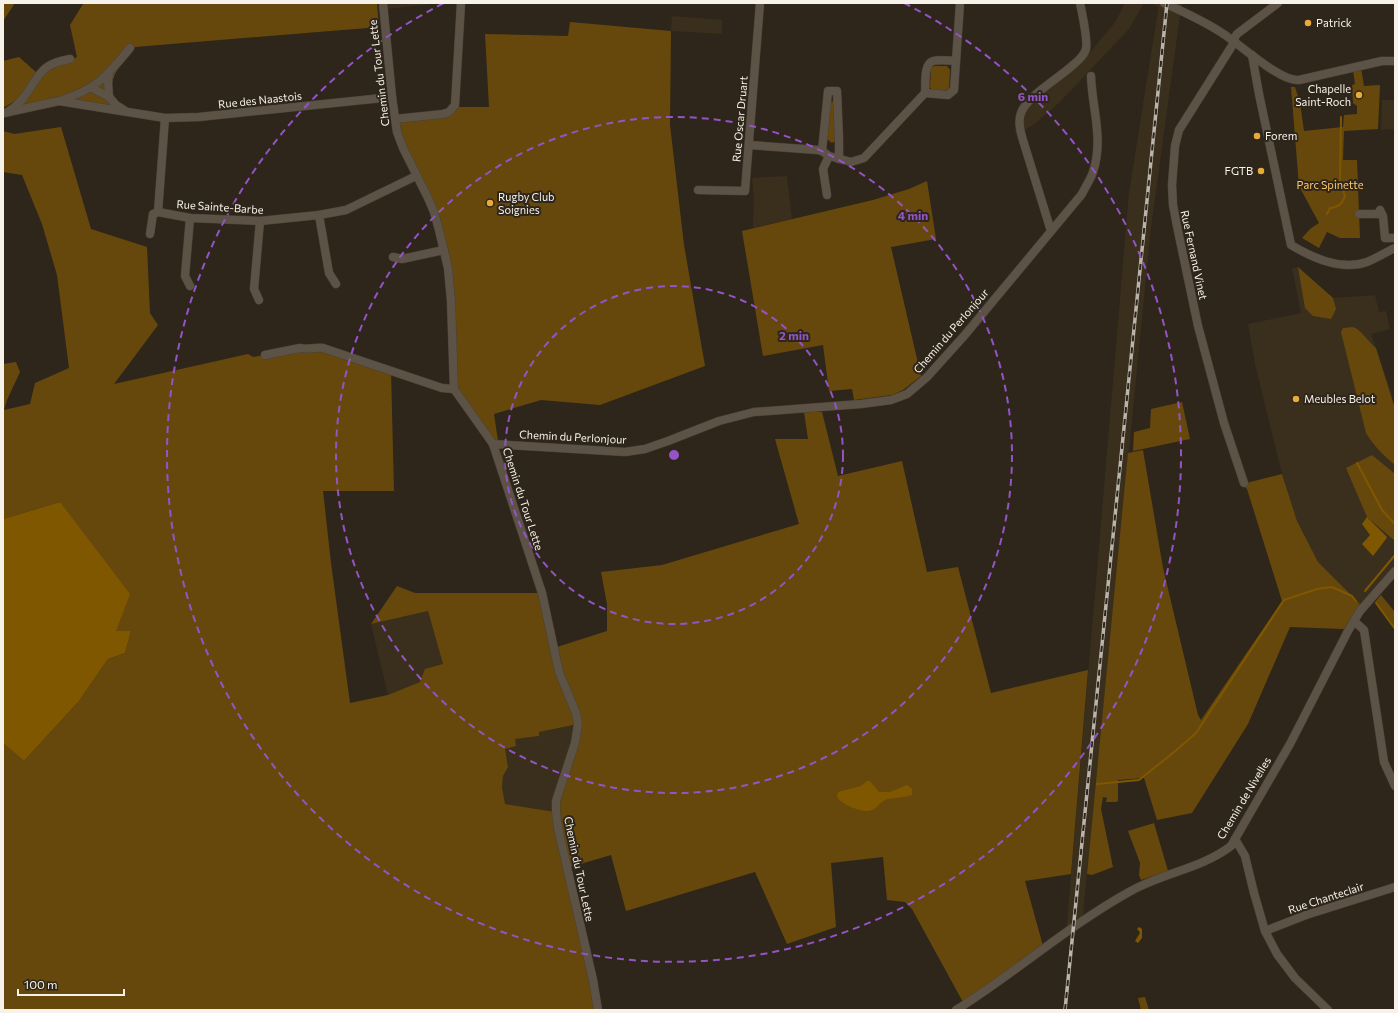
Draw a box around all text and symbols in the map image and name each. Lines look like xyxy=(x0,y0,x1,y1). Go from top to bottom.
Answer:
place label: Patrick xyxy=(1316,16,1352,29)
marker: Patrick xyxy=(1303,18,1313,28)
street label: Chemin du Tour Lette xyxy=(365,19,391,127)
street label: Rue Oscar Druart xyxy=(729,75,750,163)
place label: Chapelle Saint-Roch xyxy=(1295,82,1351,108)
street label: Rue des Naastois xyxy=(217,89,303,110)
text: 6 min xyxy=(1018,89,1048,103)
marker: Chapelle Saint-Roch xyxy=(1354,90,1364,100)
place label: Forem xyxy=(1265,129,1297,142)
marker: Forem xyxy=(1252,131,1262,141)
place label: FGTB xyxy=(1225,164,1253,177)
marker: FGTB xyxy=(1256,166,1266,176)
park label: Parc Spinette xyxy=(1297,178,1364,191)
place label: Rugby Club Soignies xyxy=(498,190,555,216)
street label: Rue Sainte-Barbe xyxy=(176,197,264,216)
marker: Rugby Club Soignies xyxy=(485,198,495,208)
text: 4 min xyxy=(898,208,928,222)
street label: Rue Fernand Vinet xyxy=(1179,209,1210,301)
street label: Chemin du Perlonjour xyxy=(910,285,991,376)
text: 2 min xyxy=(779,328,809,342)
place label: Meubles Belot xyxy=(1304,392,1376,405)
marker: Meubles Belot xyxy=(1291,394,1301,404)
street label: Chemin du Perlonjour xyxy=(519,427,628,446)
street label: Chemin du Tour Lette xyxy=(501,446,546,552)
centre of rings xyxy=(667,448,681,462)
street label: Chemin de Nivelles xyxy=(1214,754,1273,841)
street label: Chemin du Tour Lette xyxy=(562,815,597,923)
street label: Rue Chanteclair xyxy=(1286,879,1366,916)
scale bar xyxy=(18,971,124,997)
text: 100 m xyxy=(24,977,58,991)

